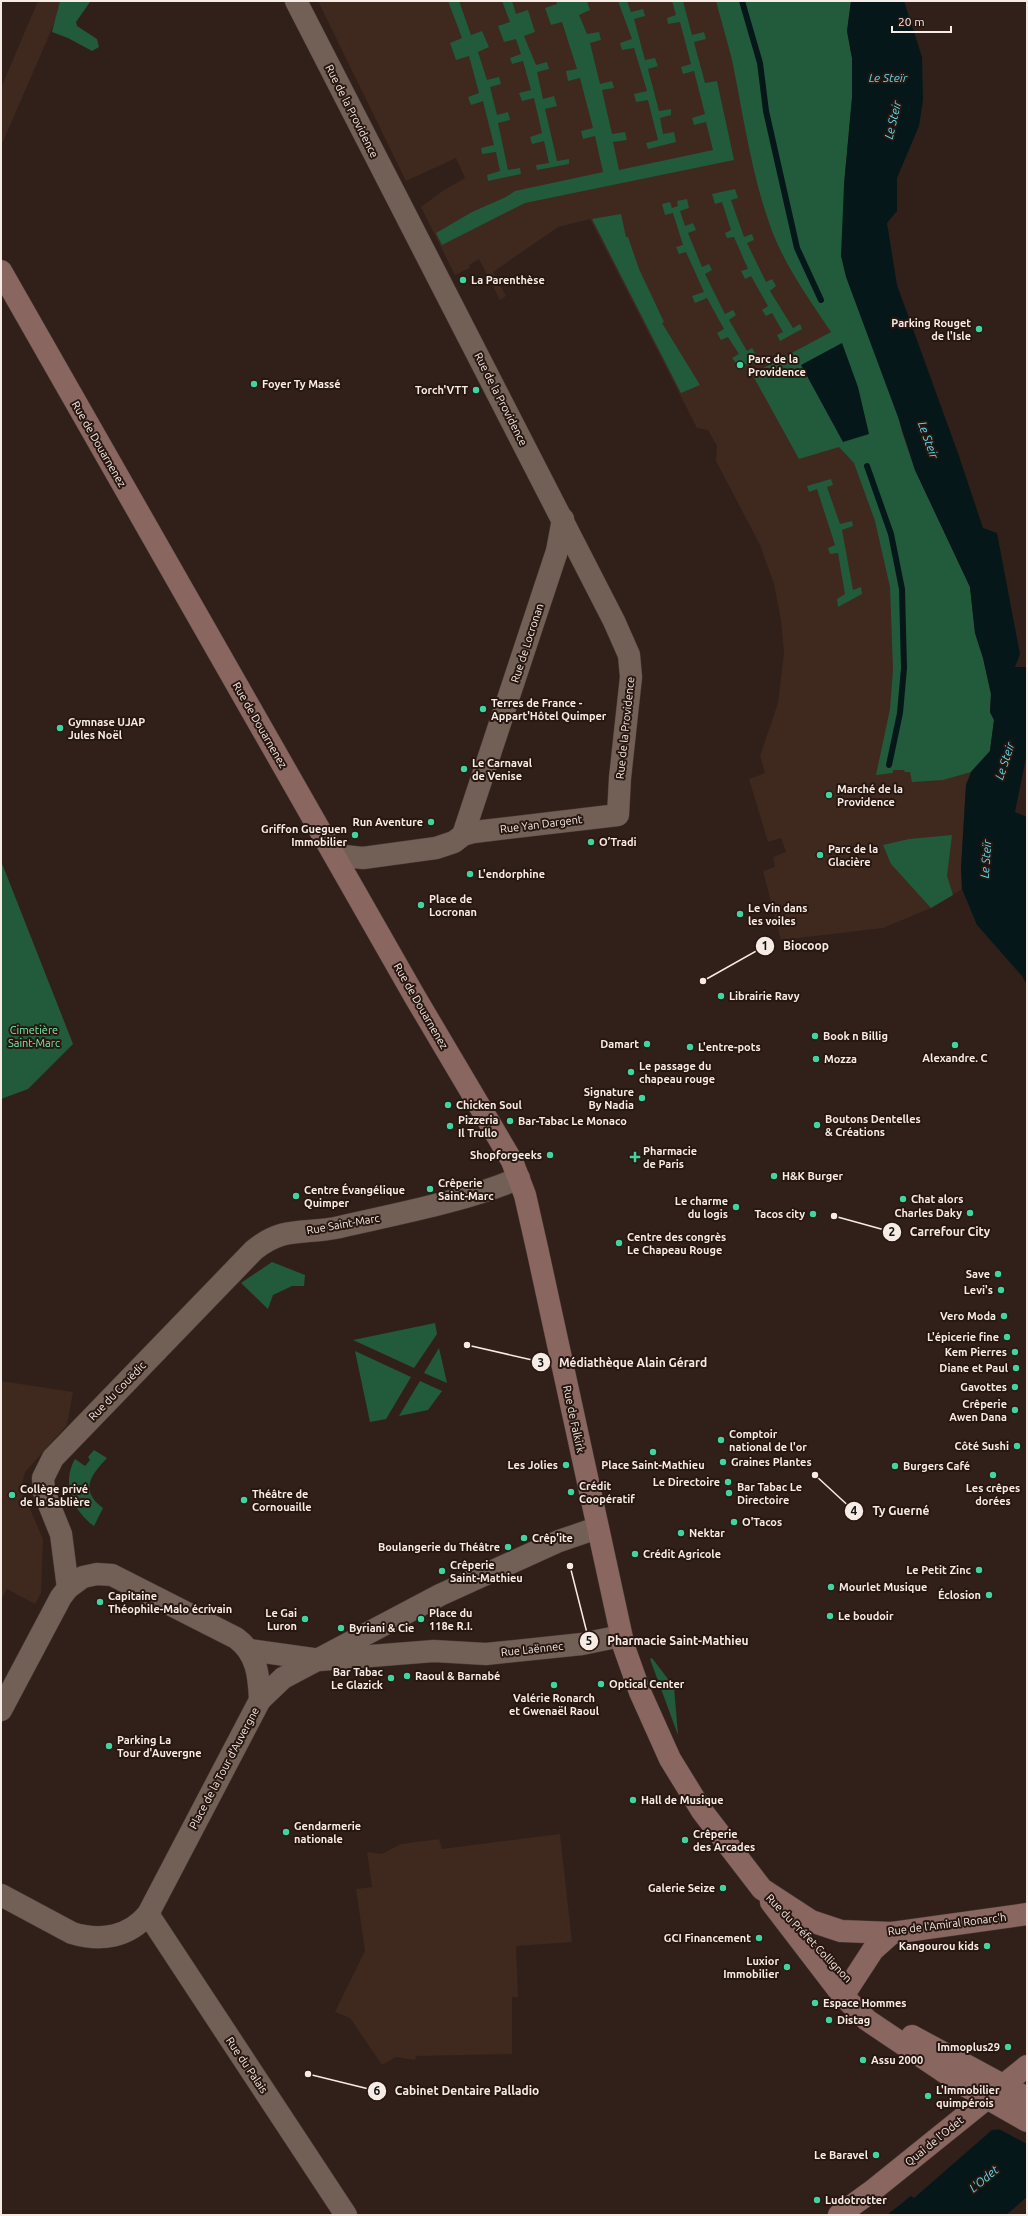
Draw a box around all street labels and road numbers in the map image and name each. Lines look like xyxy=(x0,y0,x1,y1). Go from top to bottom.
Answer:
street label: Rue de la Providence xyxy=(323,62,381,160)
street label: Rue de la Providence xyxy=(472,350,530,448)
street label: Rue de Douarnenez xyxy=(70,399,128,489)
street label: Rue de Locronan xyxy=(509,602,545,684)
street label: Rue de la Providence xyxy=(614,676,636,780)
street label: Rue de Douarnenez xyxy=(231,680,289,770)
street label: Rue Yan Dargent xyxy=(499,813,583,835)
street label: Rue de Douarnenez xyxy=(392,961,450,1051)
street label: Rue Saint-Marc xyxy=(306,1212,380,1236)
street label: Rue du Couëdic xyxy=(86,1359,148,1423)
street label: Rue de Falkirk xyxy=(561,1384,587,1454)
street label: Rue Laënnec xyxy=(500,1640,564,1658)
street label: Place de la Tour d'Auvergne xyxy=(187,1705,261,1831)
street label: Rue du Préfet Collignon xyxy=(764,1891,854,1985)
street label: Rue de l'Amiral Ronarc'h xyxy=(887,1911,1007,1937)
street label: Rue du Palais xyxy=(224,2035,270,2096)
street label: Quai de l'Odet xyxy=(902,2113,966,2168)

